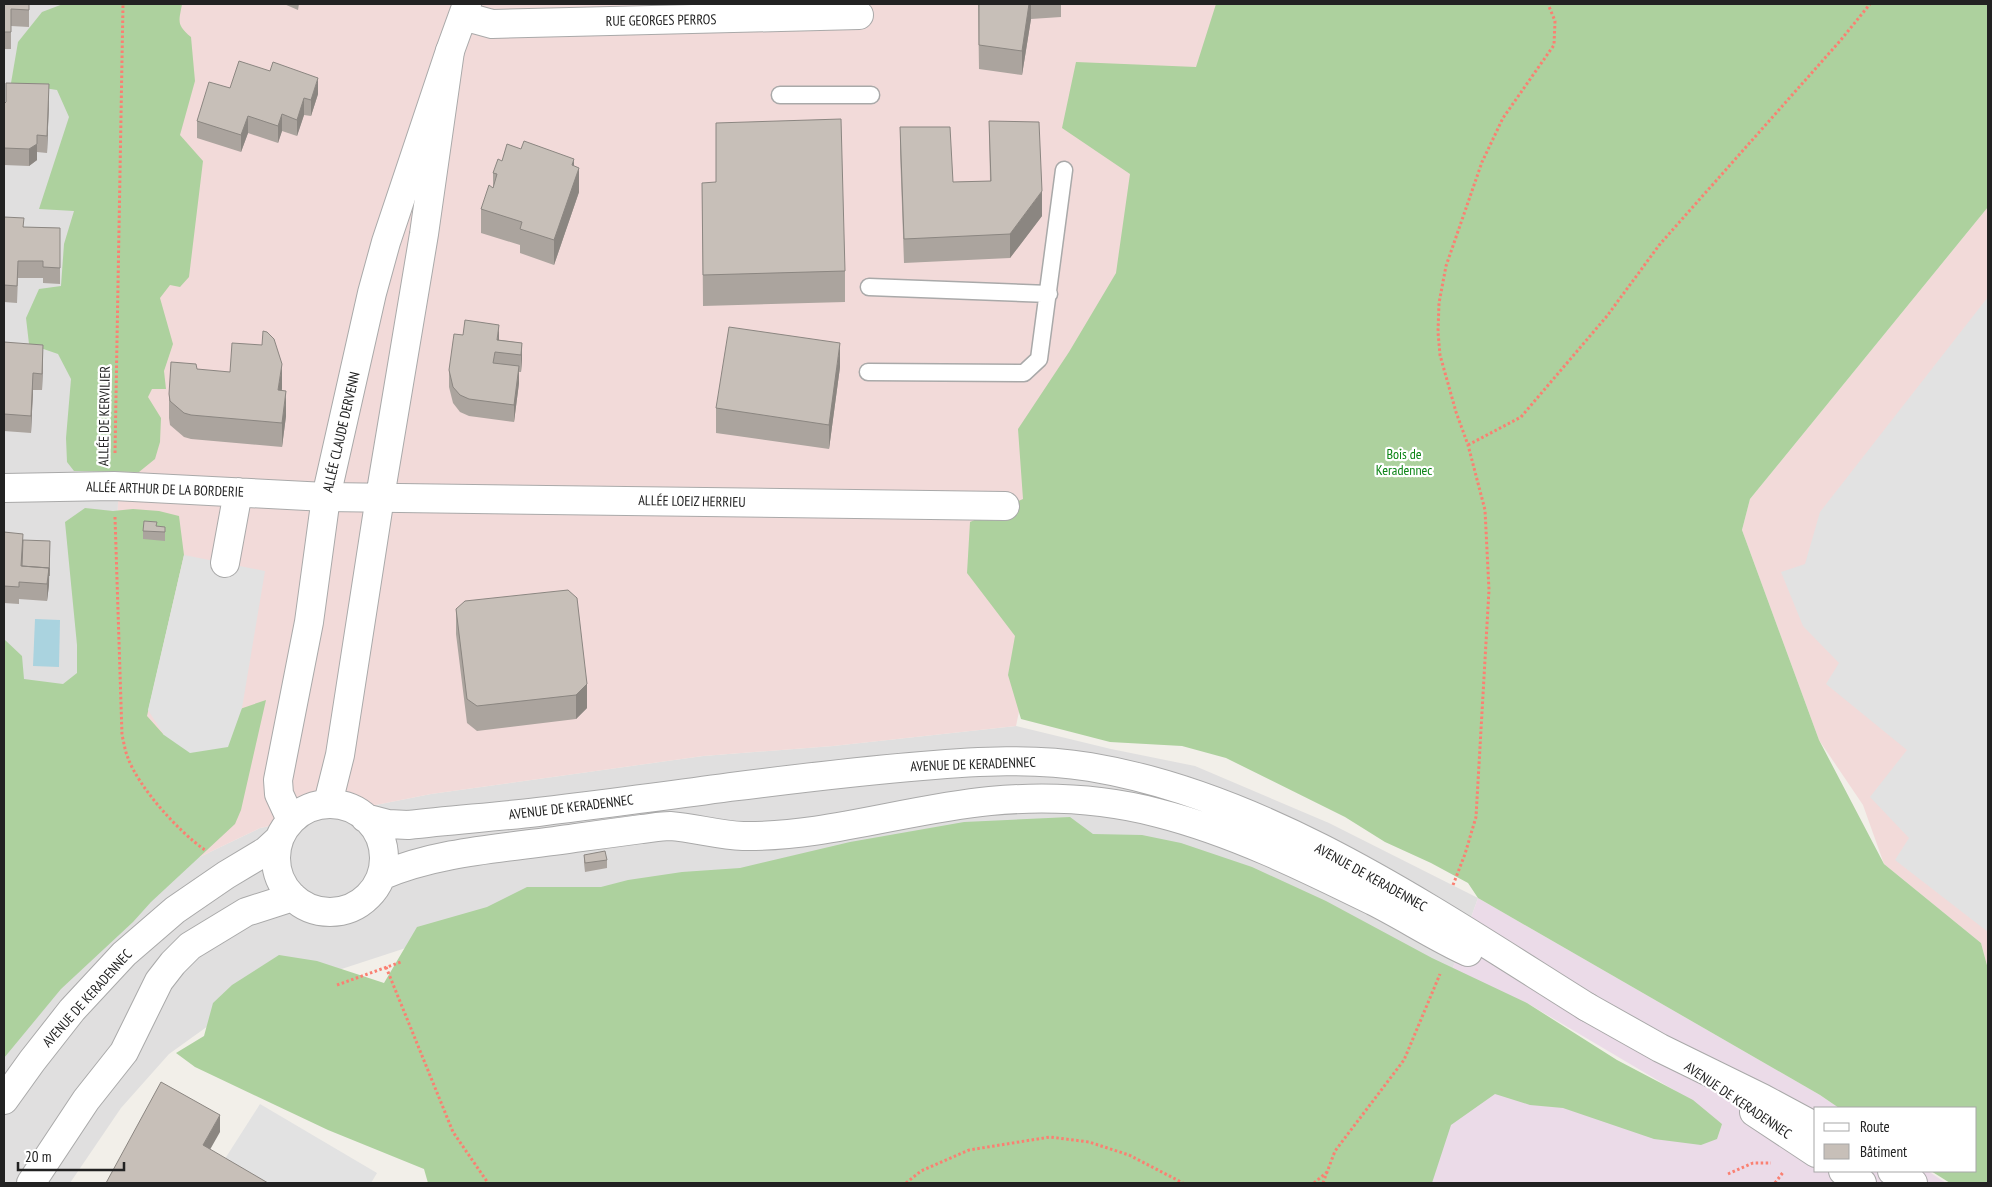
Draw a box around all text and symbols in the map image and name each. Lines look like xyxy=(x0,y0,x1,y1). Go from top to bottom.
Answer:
street label: RUE GEORGES PERROS xyxy=(605,10,717,30)
street label: ALLÉE DE KERVILIER xyxy=(94,365,114,466)
street label: ALLÉE CLAUDE DERVENN xyxy=(318,370,364,494)
park label: Bois de Keradennec xyxy=(1376,445,1432,479)
street label: ALLÉE ARTHUR DE LA BORDERIE xyxy=(86,477,244,501)
street label: ALLÉE LOEIZ HERRIEU xyxy=(638,491,746,511)
street label: AVENUE DE KERADENNEC xyxy=(910,753,1037,775)
street label: AVENUE DE KERADENNEC xyxy=(508,790,635,824)
street label: AVENUE DE KERADENNEC xyxy=(1312,839,1431,916)
street label: AVENUE DE KERADENNEC xyxy=(38,945,136,1051)
street label: AVENUE DE KERADENNEC xyxy=(1681,1057,1796,1143)
legend xyxy=(1814,1107,1977,1172)
text: Route xyxy=(1860,1117,1890,1136)
scale bar xyxy=(18,1140,124,1172)
text: Bâtiment xyxy=(1860,1142,1907,1161)
text: 20 m xyxy=(25,1147,51,1166)

